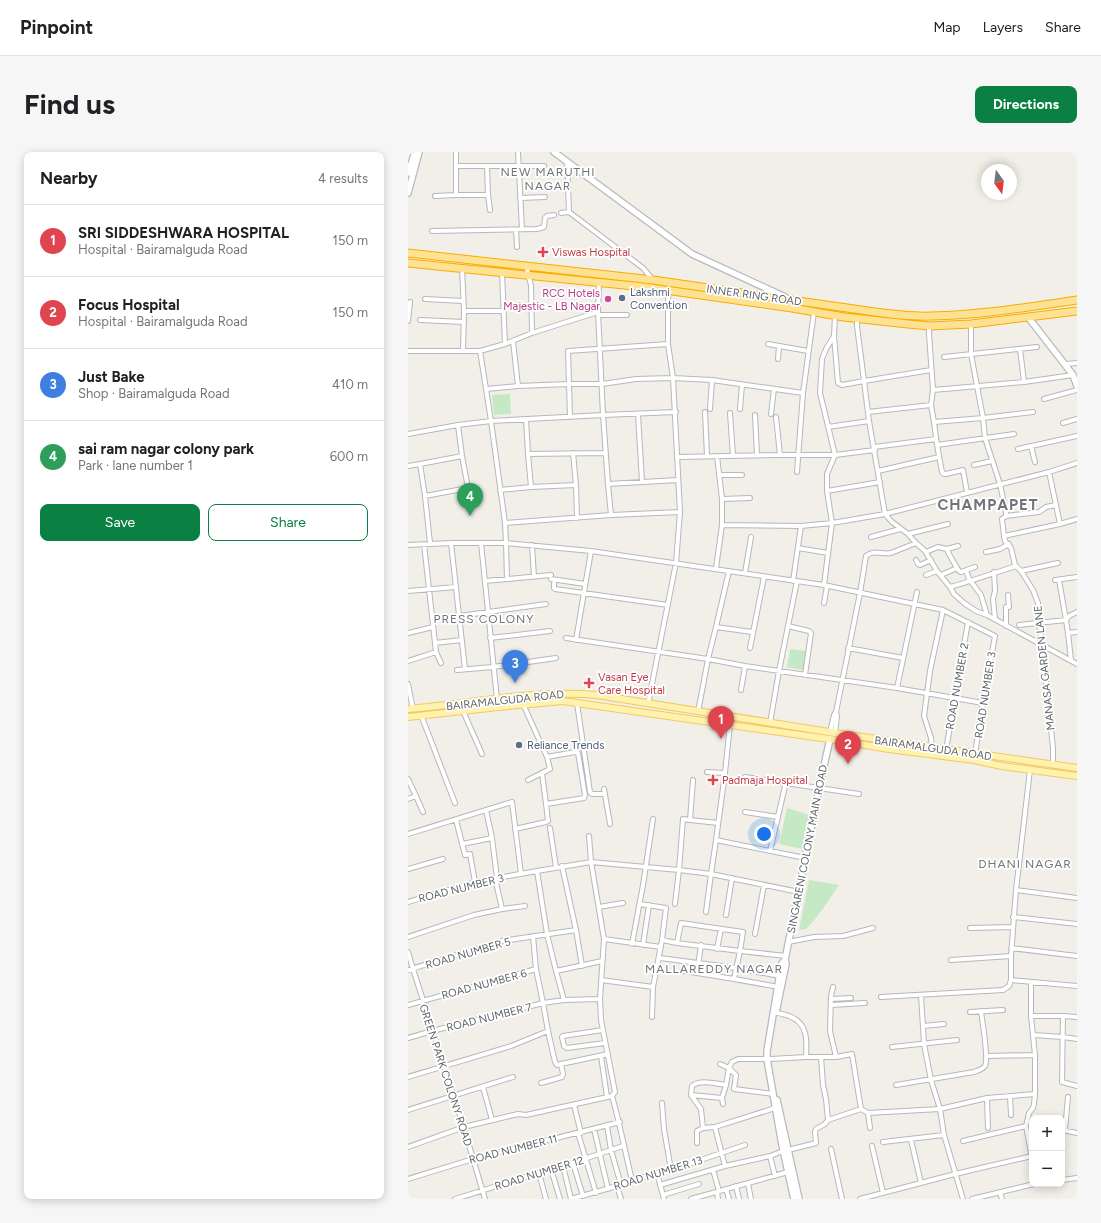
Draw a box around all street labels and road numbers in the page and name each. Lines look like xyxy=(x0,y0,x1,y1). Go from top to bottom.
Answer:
street label: INNER RING ROAD xyxy=(705,282,803,309)
street label: MANASA GARDEN LANE xyxy=(1031,605,1058,731)
street label: ROAD NUMBER 2 xyxy=(943,642,972,730)
street label: ROAD NUMBER 3 xyxy=(972,651,999,739)
street label: BAIRAMALGUDA ROAD xyxy=(446,688,565,713)
street label: BAIRAMALGUDA ROAD xyxy=(873,734,993,763)
street label: SINGARENI COLONY MAIN ROAD xyxy=(785,763,830,934)
street label: ROAD NUMBER 3 xyxy=(417,872,505,905)
street label: ROAD NUMBER 5 xyxy=(424,935,512,972)
street label: ROAD NUMBER 6 xyxy=(440,967,528,1002)
street label: ROAD NUMBER 7 xyxy=(445,1001,533,1034)
street label: GREEN PARK COLONY ROAD xyxy=(416,1003,475,1148)
street label: ROAD NUMBER 11 xyxy=(468,1132,559,1167)
street label: ROAD NUMBER 12 xyxy=(493,1154,585,1193)
street label: ROAD NUMBER 13 xyxy=(612,1154,704,1193)

